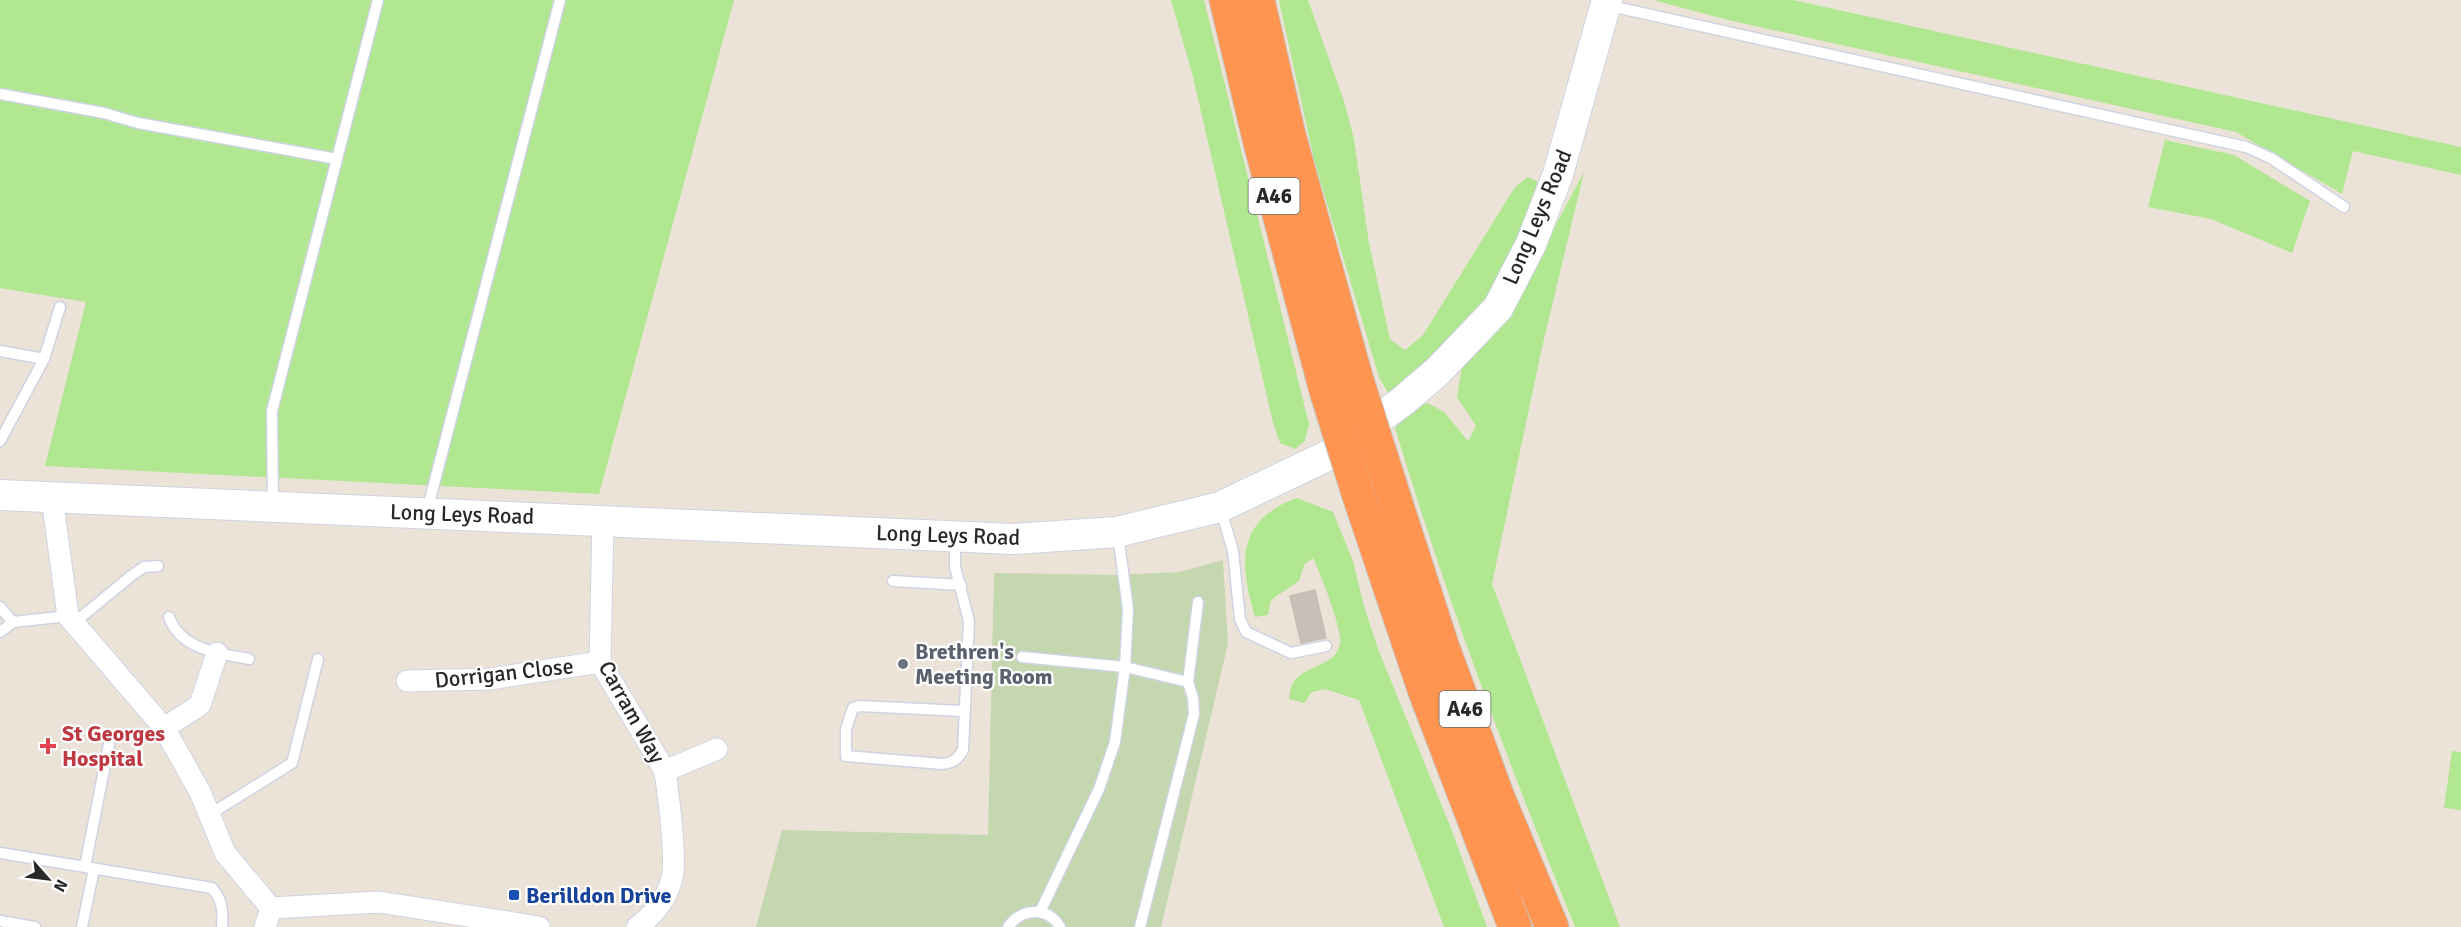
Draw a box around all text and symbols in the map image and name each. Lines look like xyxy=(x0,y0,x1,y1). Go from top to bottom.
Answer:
street label: Long Leys Road xyxy=(1496,145,1578,289)
road number: A46 xyxy=(1248,178,1300,214)
street label: Long Leys Road xyxy=(389,498,535,530)
street label: Long Leys Road xyxy=(875,519,1021,551)
place label: Brethren's Meeting Room xyxy=(915,638,1053,690)
street label: Dorrigan Close xyxy=(433,652,575,694)
street label: Carram Way xyxy=(593,656,672,769)
marker: Brethren's Meeting Room xyxy=(896,657,910,671)
road number: A46 xyxy=(1440,691,1490,727)
place label: St Georges Hospital xyxy=(62,720,165,772)
marker: St Georges Hospital xyxy=(39,737,57,755)
north arrow xyxy=(18,849,78,909)
text: N xyxy=(49,876,72,895)
place label: Berilldon Drive xyxy=(526,882,671,909)
marker: Berilldon Drive xyxy=(507,888,521,902)

